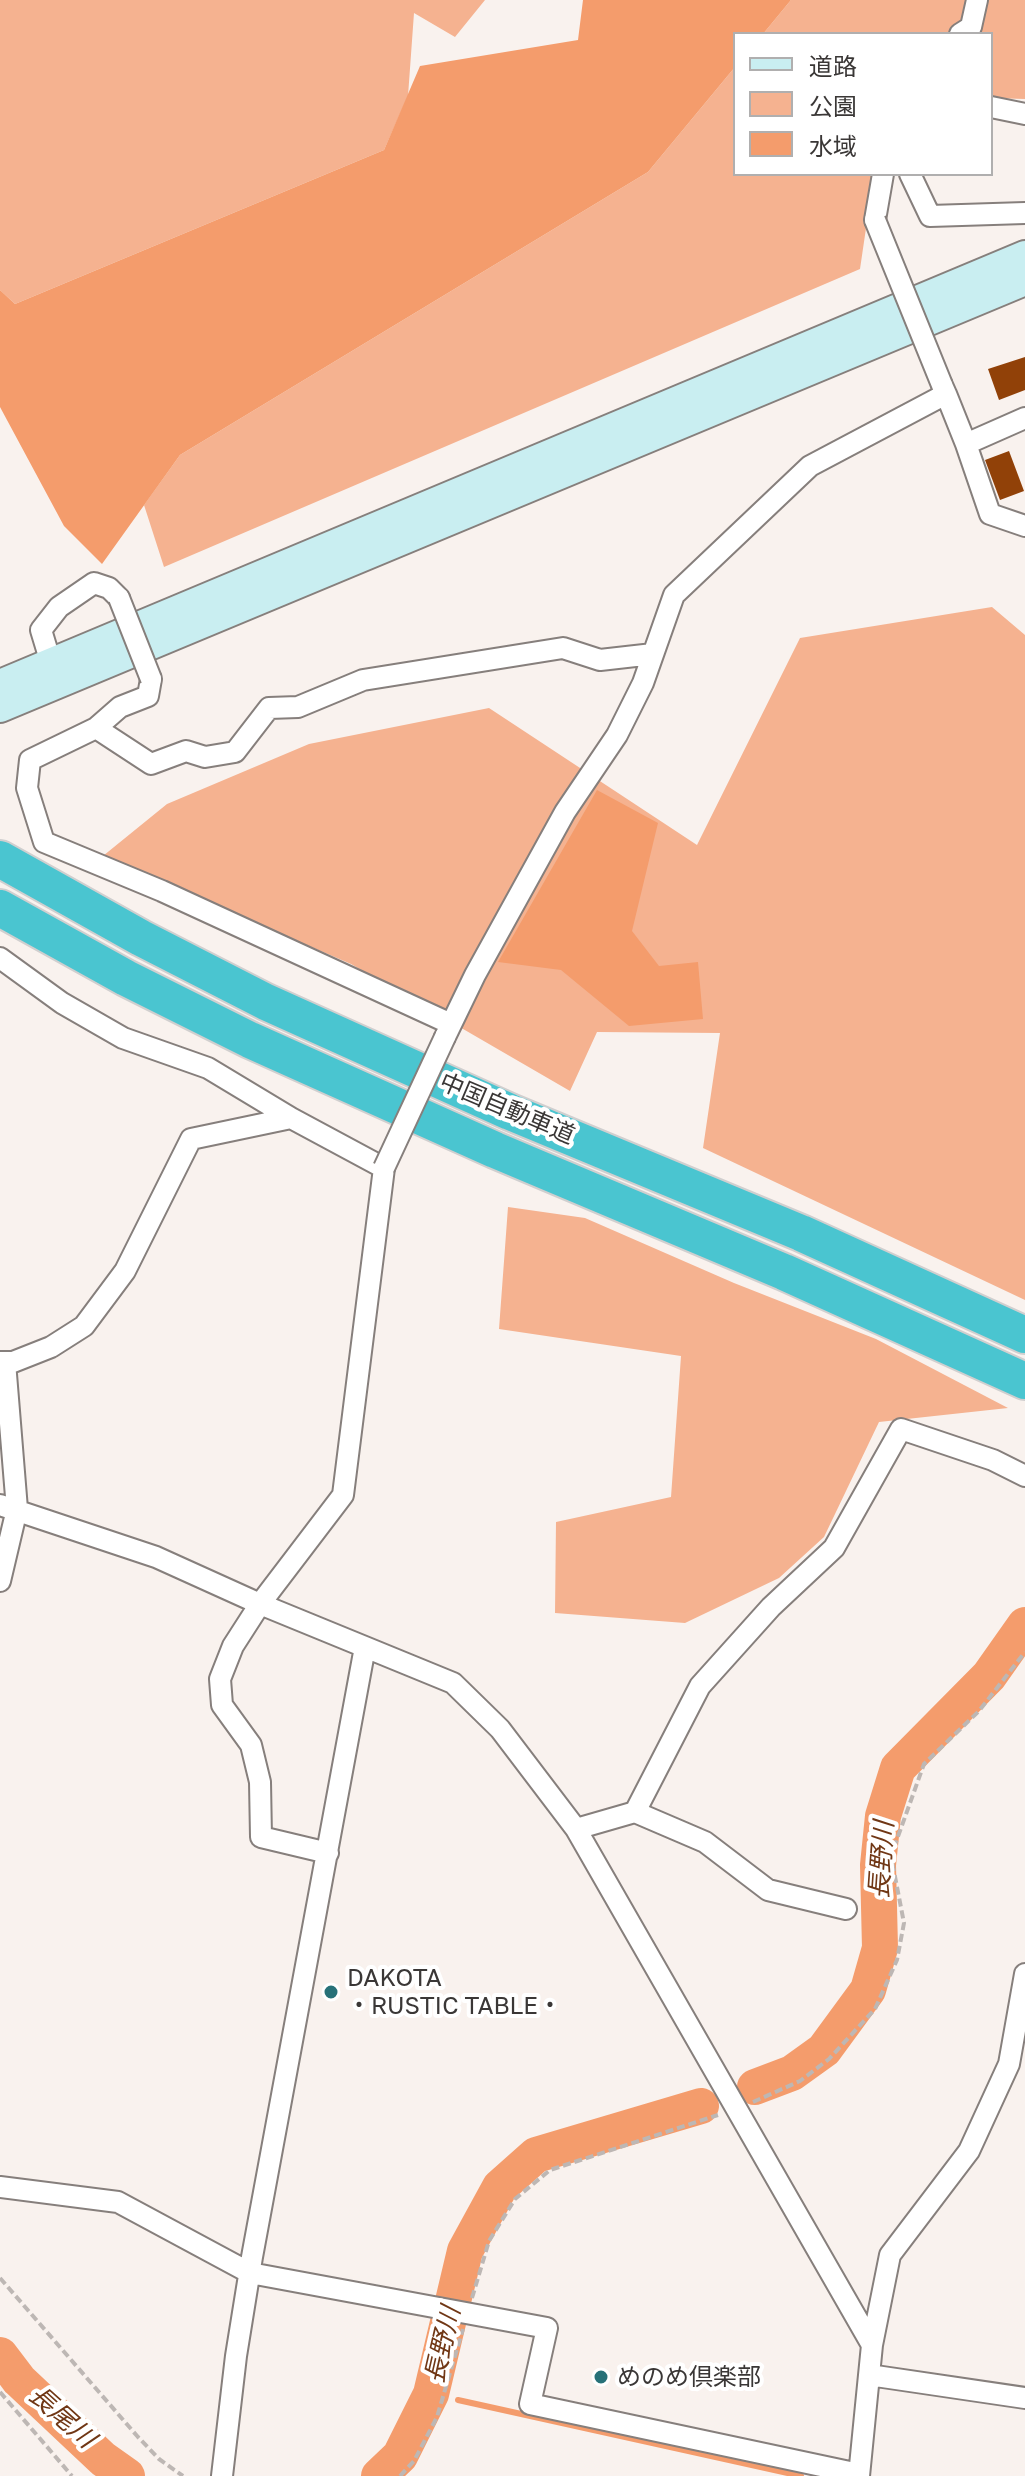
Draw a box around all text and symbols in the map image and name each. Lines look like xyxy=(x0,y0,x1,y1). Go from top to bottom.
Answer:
legend xyxy=(733,32,993,176)
text: 道路 xyxy=(809,51,857,80)
text: 公園 xyxy=(809,91,857,120)
text: 水域 xyxy=(809,131,857,160)
street label: 中国自動車道 xyxy=(435,1068,579,1150)
water label: 長野川 xyxy=(864,1820,900,1900)
place label: DAKOTA ・RUSTIC TABLE・ xyxy=(347,1964,562,2020)
marker: DAKOTA ・RUSTIC TABLE・ xyxy=(322,1983,340,2001)
water label: 長野川 xyxy=(419,2303,467,2387)
place label: めのめ倶楽部 xyxy=(617,2363,761,2391)
marker: めのめ倶楽部 xyxy=(592,2368,610,2386)
water label: 長尾川 xyxy=(23,2379,101,2455)

